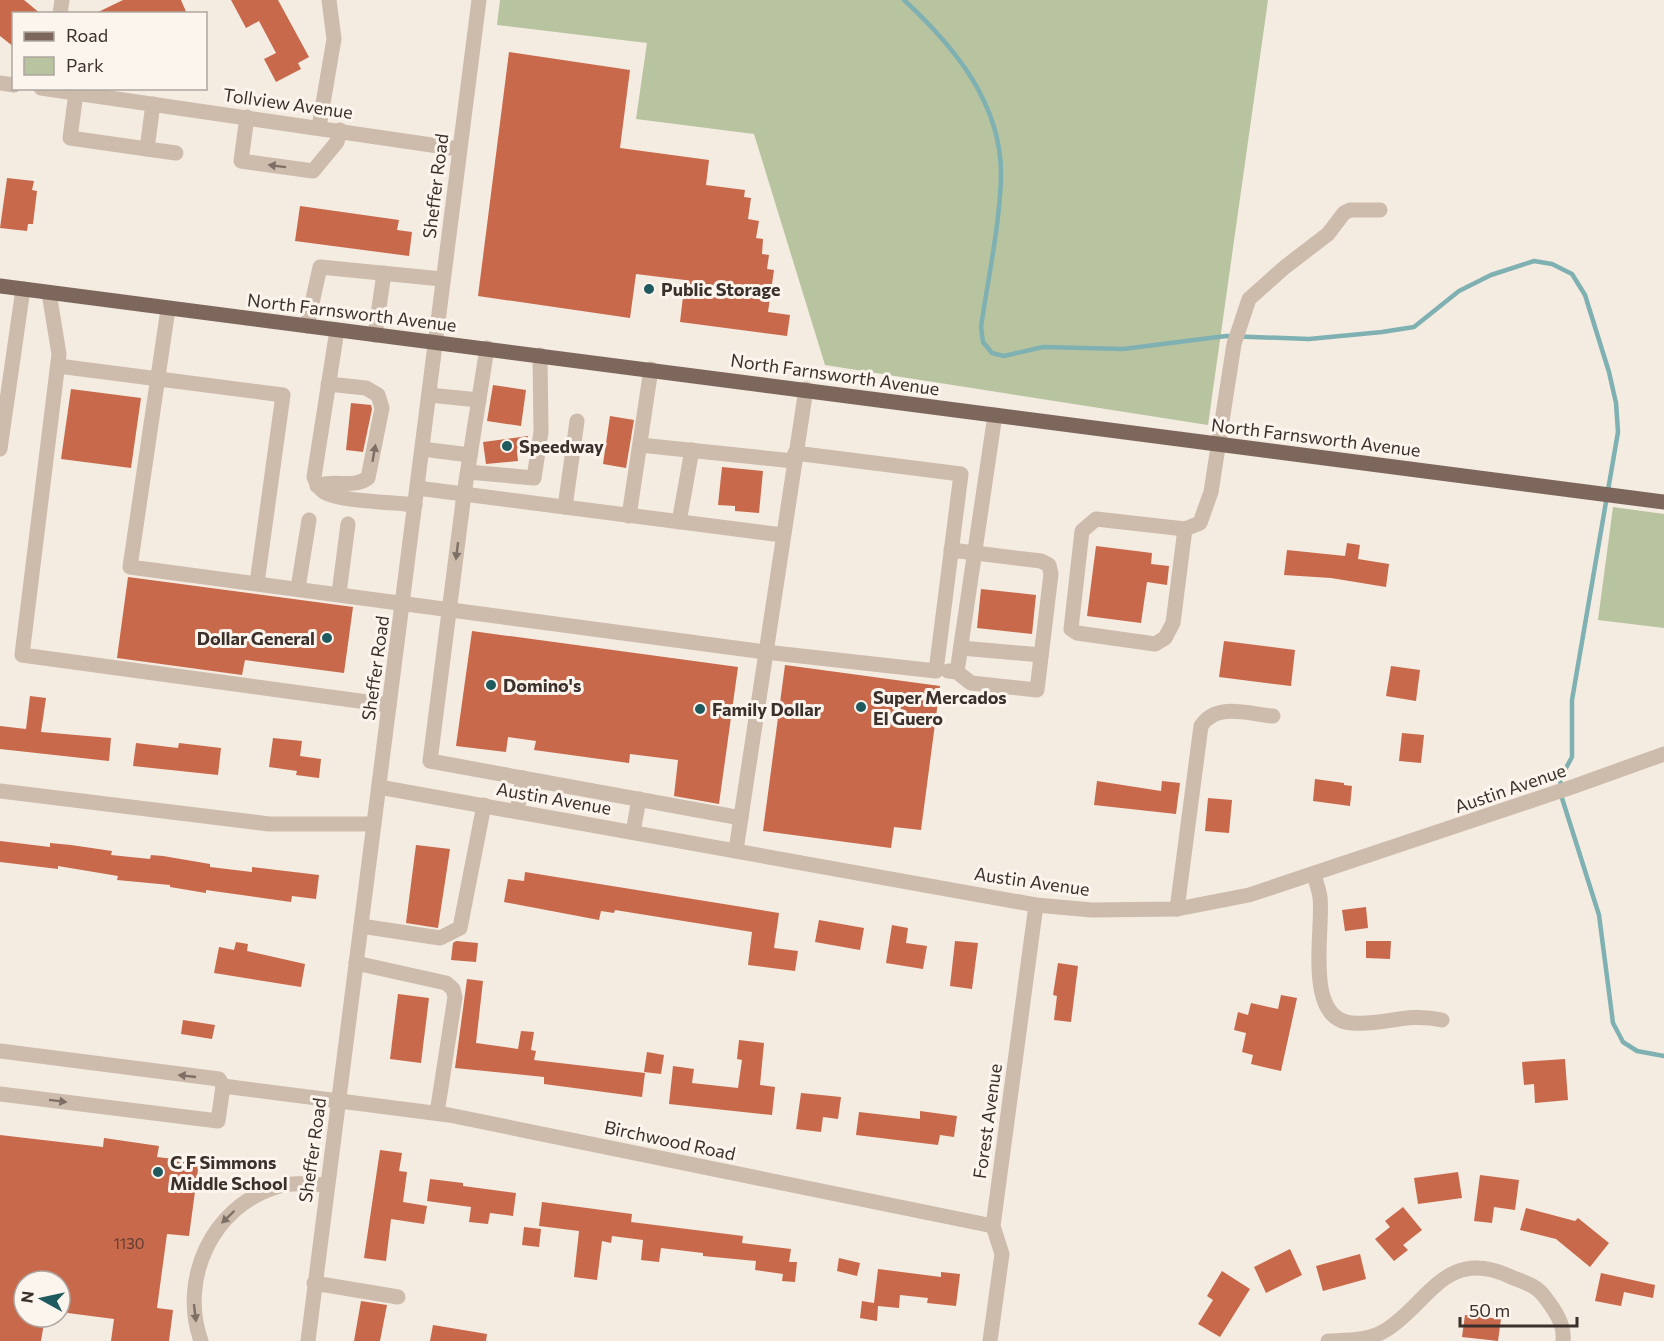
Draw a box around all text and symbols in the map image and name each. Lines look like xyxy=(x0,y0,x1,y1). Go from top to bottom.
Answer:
legend xyxy=(12,12,207,90)
text: Road xyxy=(66,24,108,46)
text: Park xyxy=(66,54,104,76)
street label: Tollview Avenue xyxy=(222,83,354,123)
street label: Sheffer Road xyxy=(418,132,452,240)
one-way arrow xyxy=(267,161,286,171)
place label: Public Storage xyxy=(661,278,781,300)
marker: Public Storage xyxy=(642,282,656,296)
street label: North Farnsworth Avenue xyxy=(246,288,458,336)
street label: North Farnsworth Avenue xyxy=(729,348,941,400)
street label: North Farnsworth Avenue xyxy=(1210,413,1422,461)
place label: Speedway xyxy=(519,435,604,457)
marker: Speedway xyxy=(500,439,514,453)
one-way arrow xyxy=(370,443,379,462)
one-way arrow xyxy=(453,541,462,560)
street label: Sheffer Road xyxy=(357,614,393,722)
place label: Dollar General xyxy=(197,627,315,649)
marker: Dollar General xyxy=(320,631,334,645)
place label: Domino's xyxy=(503,674,581,696)
marker: Domino's xyxy=(484,678,498,692)
place label: Super Mercados El Guero xyxy=(873,686,1007,729)
place label: Family Dollar xyxy=(712,698,822,720)
marker: Super Mercados El Guero xyxy=(854,700,868,714)
marker: Family Dollar xyxy=(693,702,707,716)
street label: Austin Avenue xyxy=(1451,759,1569,817)
street label: Austin Avenue xyxy=(495,777,613,819)
street label: Austin Avenue xyxy=(973,862,1091,900)
street label: Forest Avenue xyxy=(968,1062,1006,1180)
one-way arrow xyxy=(177,1071,196,1080)
one-way arrow xyxy=(49,1096,68,1106)
street label: Sheffer Road xyxy=(294,1096,330,1204)
street label: Birchwood Road xyxy=(602,1115,738,1165)
place label: C F Simmons Middle School xyxy=(170,1151,288,1194)
marker: C F Simmons Middle School xyxy=(151,1165,165,1179)
one-way arrow xyxy=(222,1210,236,1224)
house number: 1130 xyxy=(113,1234,145,1252)
north arrow xyxy=(12,1269,72,1329)
text: N xyxy=(16,1290,37,1304)
scale bar xyxy=(1460,1290,1577,1328)
text: 50 m xyxy=(1469,1299,1510,1321)
one-way arrow xyxy=(190,1303,199,1322)

